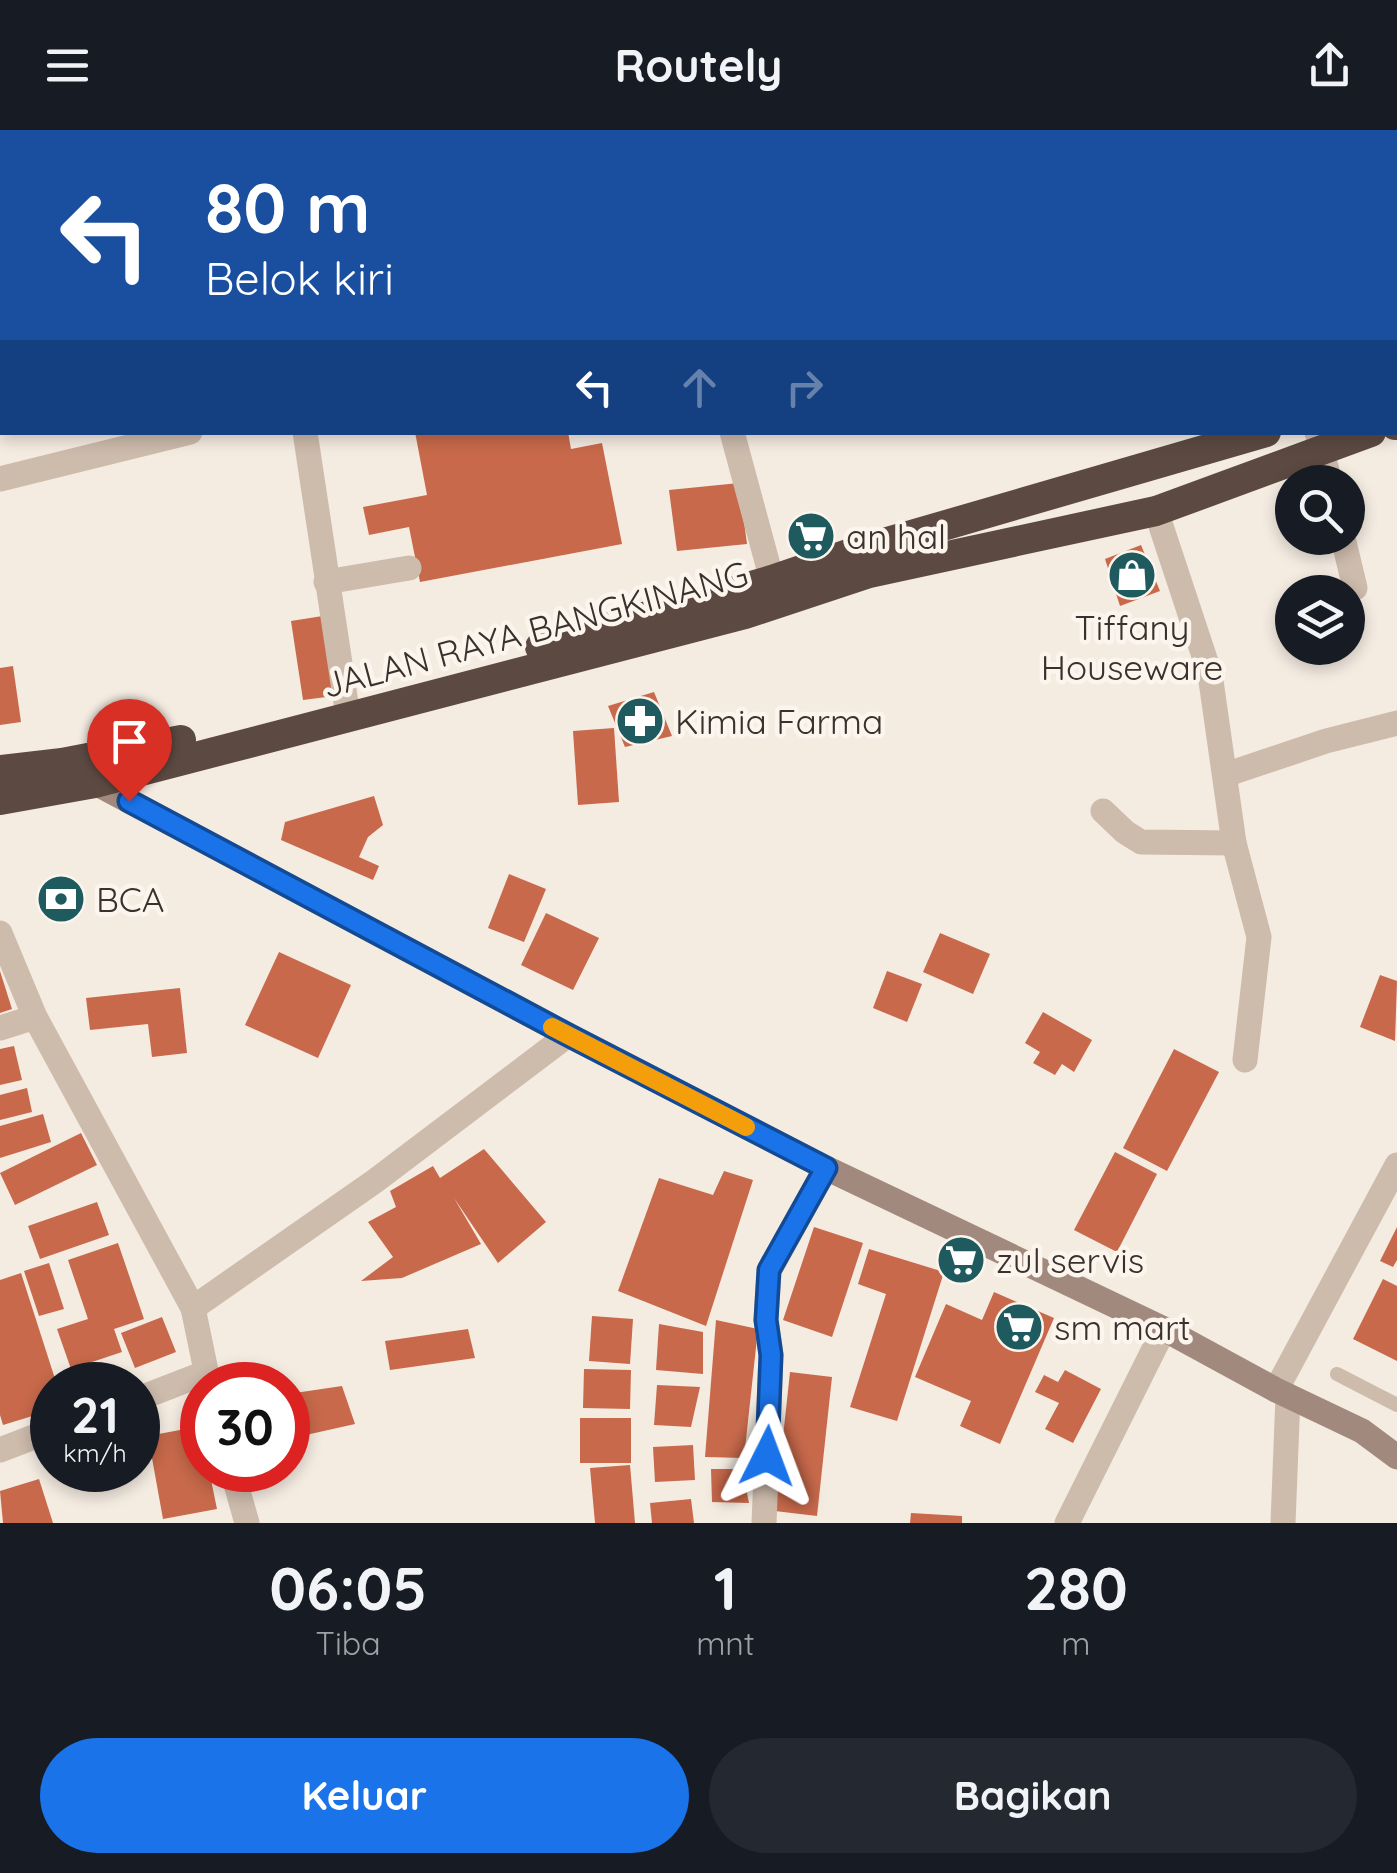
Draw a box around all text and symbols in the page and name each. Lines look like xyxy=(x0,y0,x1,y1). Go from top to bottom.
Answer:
text: Routely xyxy=(615,37,782,93)
icon: menu xyxy=(40,38,95,93)
icon: share xyxy=(1302,38,1357,93)
text: 80 m xyxy=(205,163,370,251)
icon: left xyxy=(40,170,170,300)
text: Belok kiri xyxy=(205,250,394,306)
icon: left xyxy=(567,360,622,415)
icon: ahead xyxy=(672,360,727,415)
icon: right xyxy=(777,360,832,415)
map controls xyxy=(1275,465,1365,665)
button: search xyxy=(1275,465,1365,555)
supermarket icon: an hal xyxy=(785,510,837,562)
place label: an hal xyxy=(846,514,946,558)
shop icon: Tiffany Houseware xyxy=(1106,549,1158,601)
street label: JALAN RAYA BANGKINANG xyxy=(317,551,753,707)
button: layers xyxy=(1275,575,1365,665)
place label: Tiffany Houseware xyxy=(1041,605,1223,689)
pharmacy icon: Kimia Farma xyxy=(614,695,666,747)
pin xyxy=(87,699,172,802)
place label: Kimia Farma xyxy=(675,699,883,743)
icon: arrive xyxy=(102,714,157,769)
bank icon: BCA xyxy=(35,873,87,925)
place label: BCA xyxy=(96,877,164,921)
supermarket icon: zul servis xyxy=(935,1234,987,1286)
place label: zul servis xyxy=(996,1238,1144,1282)
supermarket icon: sm mart xyxy=(993,1301,1045,1353)
place label: sm mart xyxy=(1054,1305,1190,1349)
speed limit sign: 30 xyxy=(180,1362,310,1492)
text: 21 xyxy=(71,1383,119,1446)
position arrow xyxy=(715,1404,819,1508)
text: km/h xyxy=(63,1437,127,1468)
text: 06:05 xyxy=(269,1550,427,1625)
text: 1 xyxy=(714,1550,737,1625)
text: 280 xyxy=(1024,1550,1128,1625)
text: Tiba xyxy=(316,1623,381,1663)
text: mnt xyxy=(696,1623,755,1663)
text: m xyxy=(1061,1623,1090,1663)
button: Keluar xyxy=(40,1738,689,1853)
button: Bagikan xyxy=(709,1738,1357,1853)

